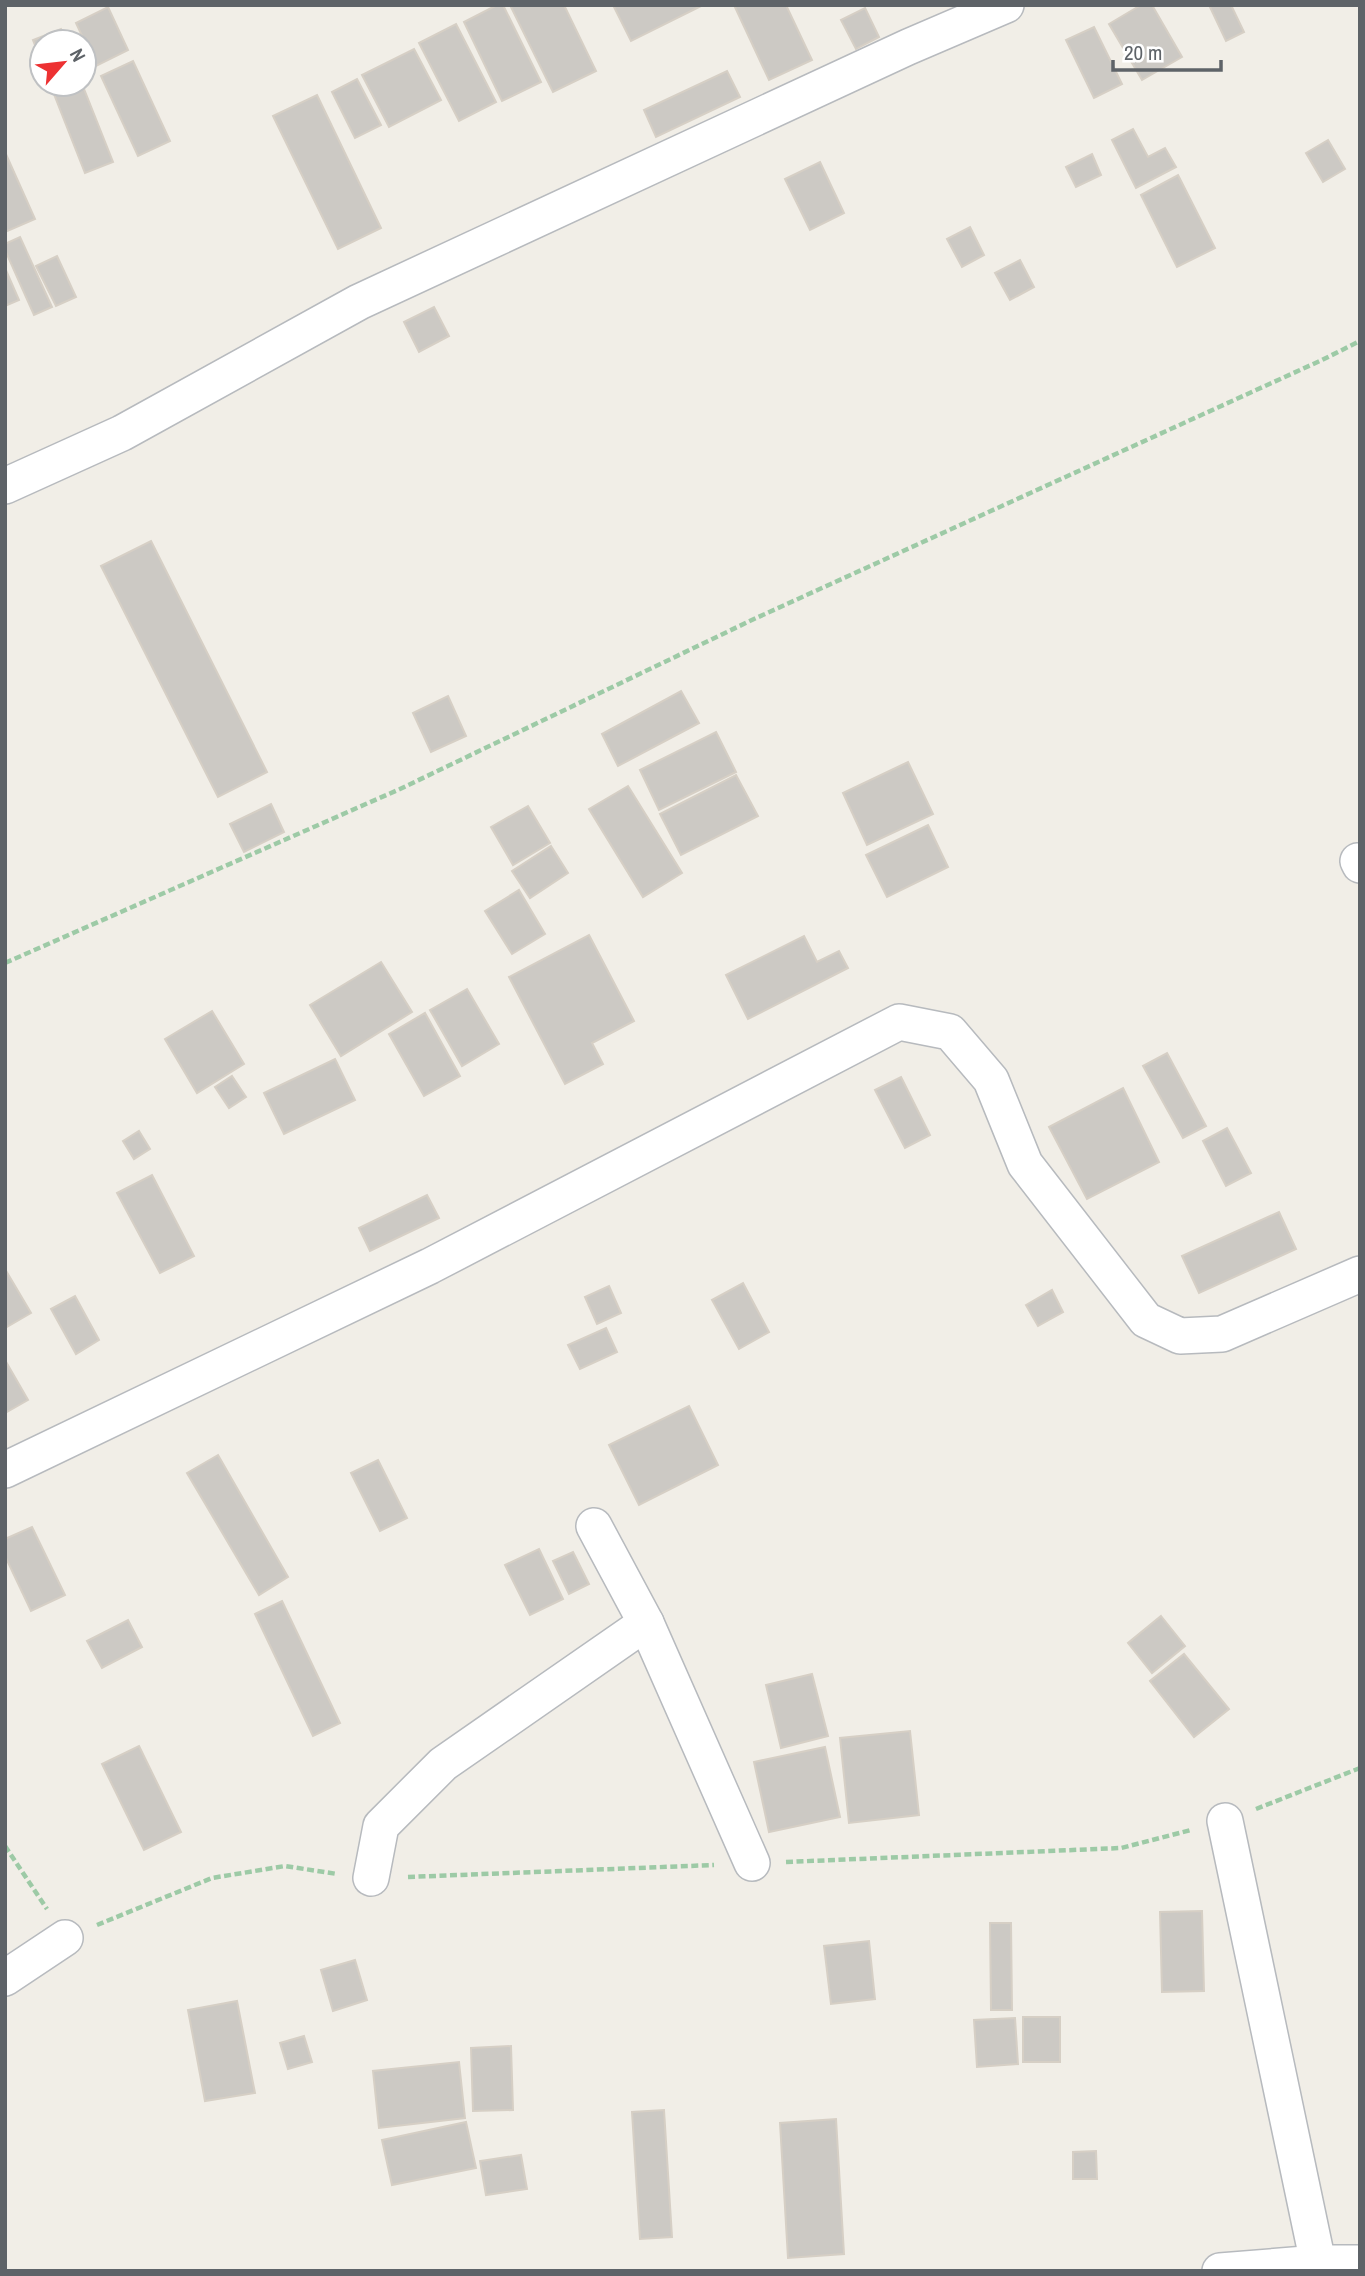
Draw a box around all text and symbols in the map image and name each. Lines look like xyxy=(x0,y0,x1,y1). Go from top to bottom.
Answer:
north arrow xyxy=(28,28,98,98)
scale bar xyxy=(1113,28,1222,72)
text: 20 m xyxy=(1124,38,1162,67)
text: N xyxy=(64,44,92,66)

